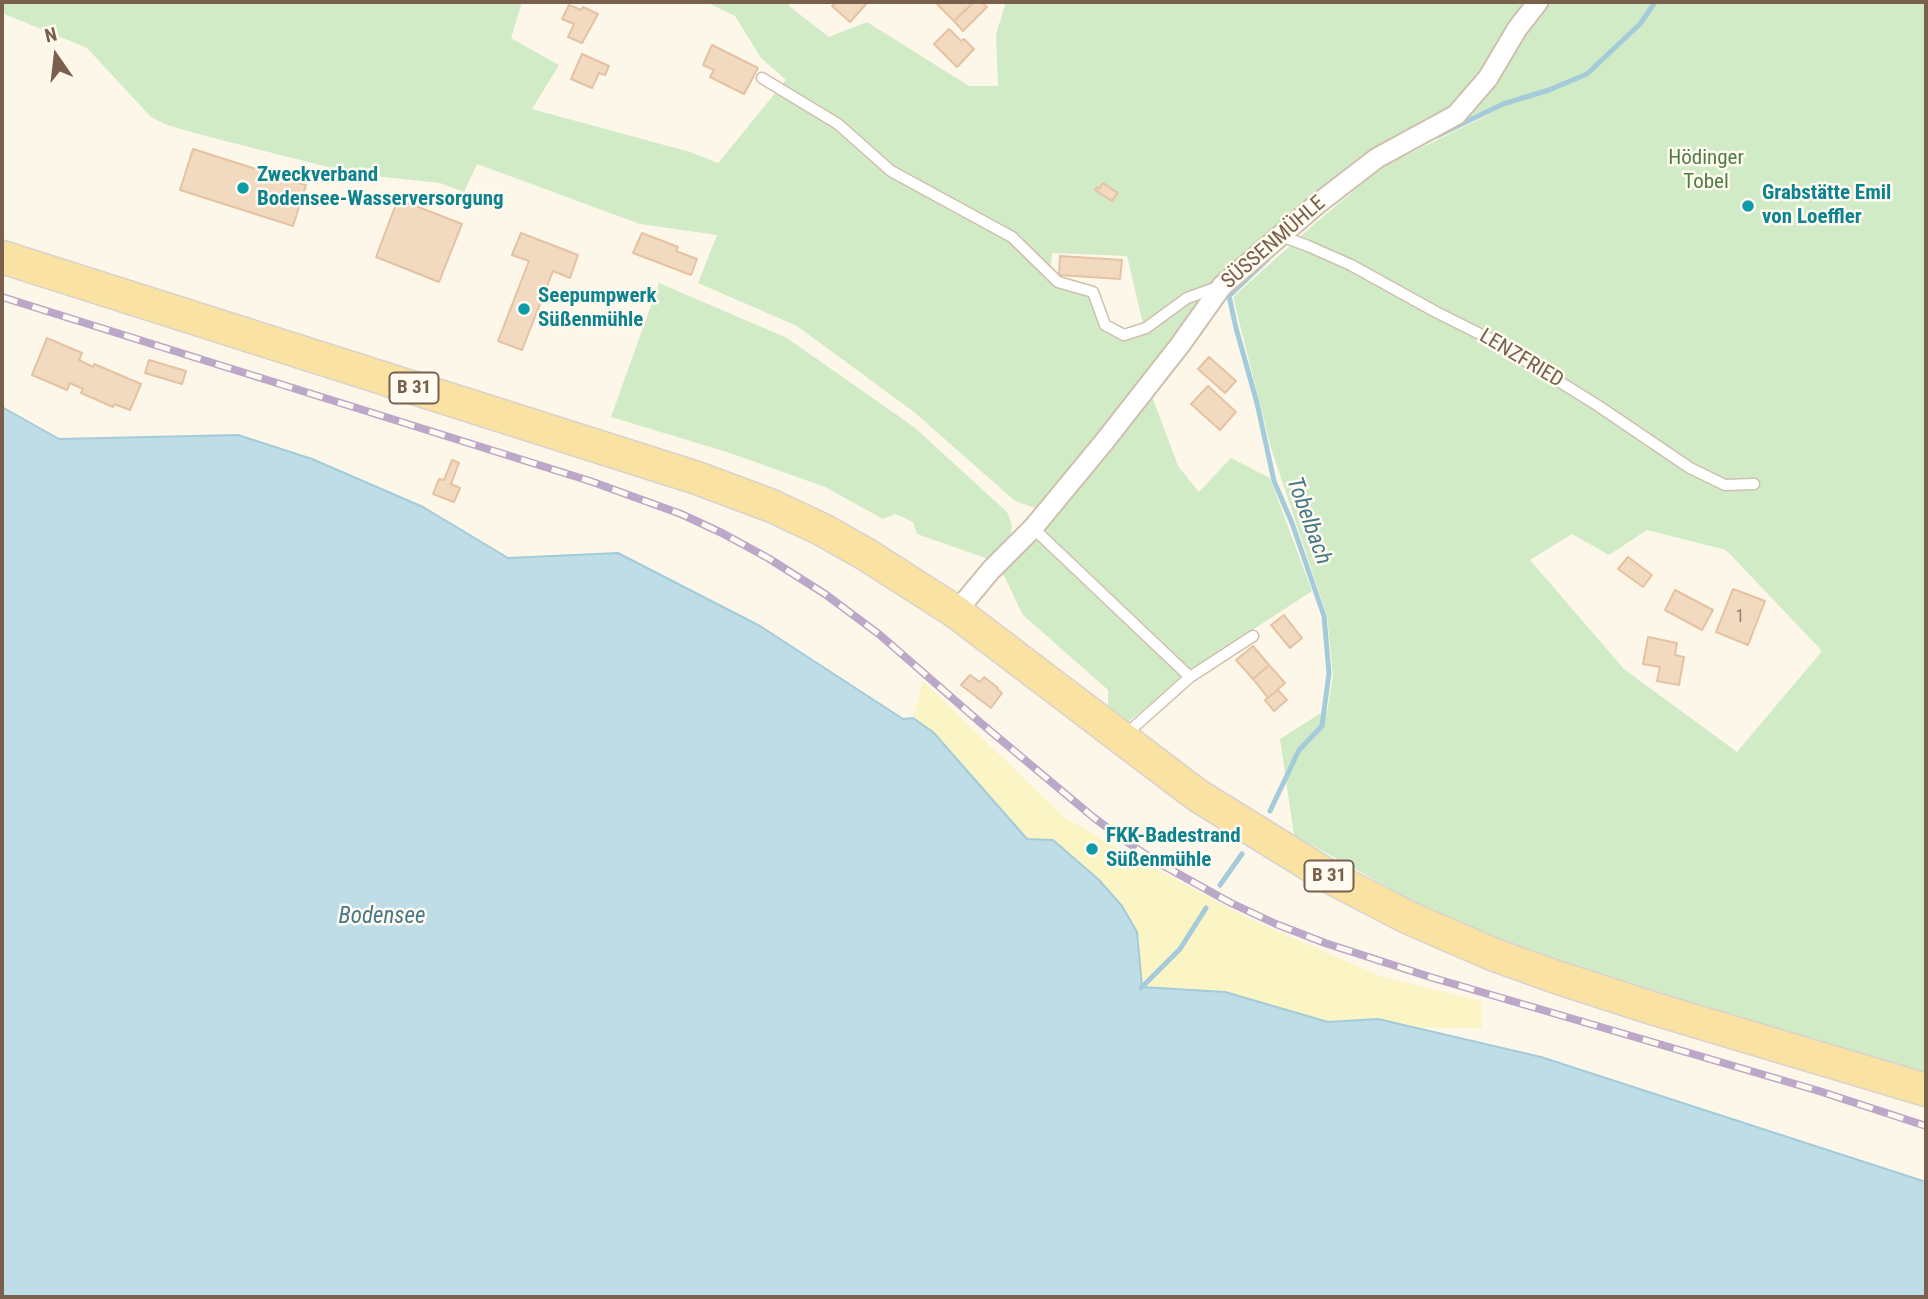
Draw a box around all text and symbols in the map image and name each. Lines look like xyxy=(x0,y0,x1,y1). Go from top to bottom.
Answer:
north arrow xyxy=(21,21,91,91)
text: N xyxy=(42,23,59,48)
park label: Hödinger Tobel xyxy=(1668,146,1744,196)
place label: Zweckverband Bodensee-Wasserversorgung xyxy=(257,163,504,213)
marker: Zweckverband Bodensee-Wasserversorgung xyxy=(235,180,251,196)
place label: Grabstätte Emil von Loeffler xyxy=(1762,181,1891,231)
street label: SÜSSENMÜHLE xyxy=(1217,191,1331,295)
marker: Grabstätte Emil von Loeffler xyxy=(1740,198,1756,214)
place label: Seepumpwerk Süßenmühle xyxy=(538,284,656,334)
marker: Seepumpwerk Süßenmühle xyxy=(516,301,532,317)
street label: LENZFRIED xyxy=(1475,324,1567,394)
road number: B 31 xyxy=(390,372,438,404)
water label: Tobelbach xyxy=(1279,473,1337,569)
house number: 1 xyxy=(1736,606,1744,628)
place label: FKK-Badestrand Süßenmühle xyxy=(1106,824,1241,874)
marker: FKK-Badestrand Süßenmühle xyxy=(1084,841,1100,857)
road number: B 31 xyxy=(1304,860,1354,891)
water label: Bodensee xyxy=(339,903,425,931)

